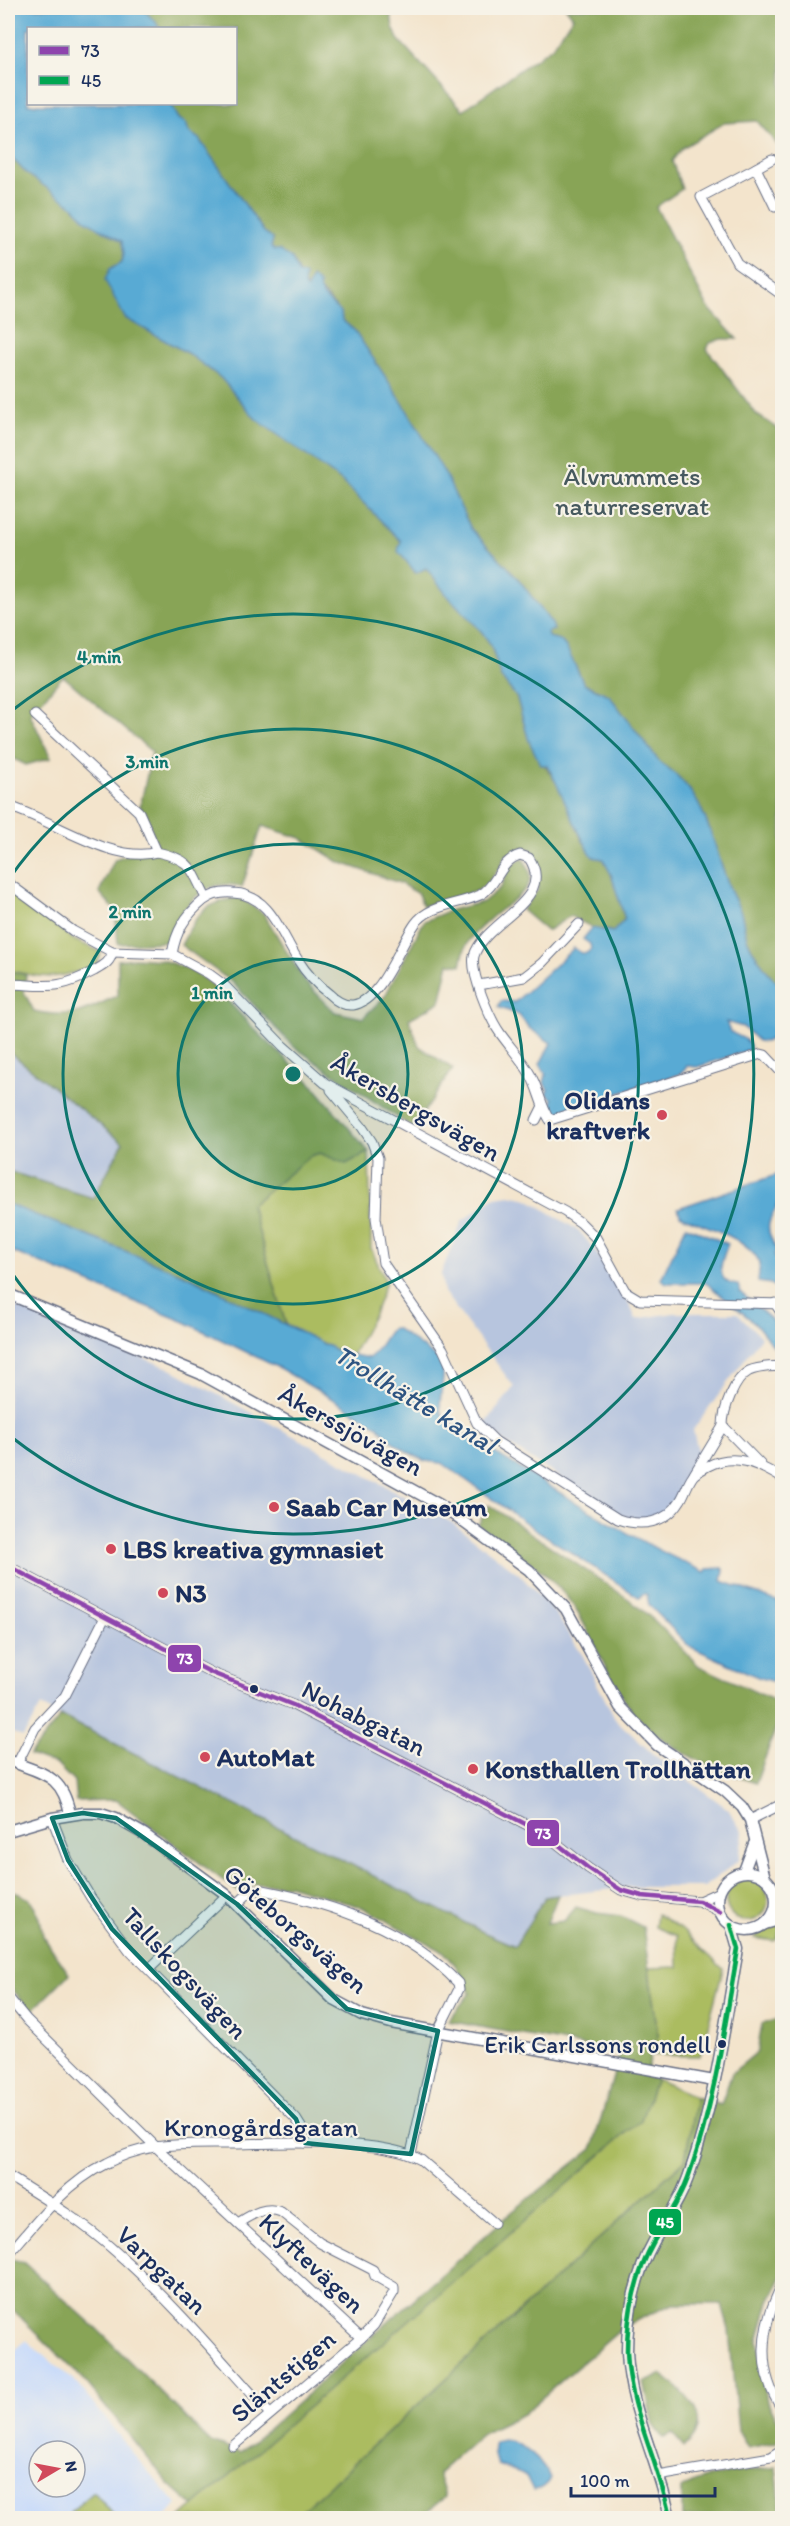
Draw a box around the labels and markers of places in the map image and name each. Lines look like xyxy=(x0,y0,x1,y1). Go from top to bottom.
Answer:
centre of rings xyxy=(283,1064,303,1084)
place label: Olidans kraftverk xyxy=(546,1084,651,1146)
marker: Olidans kraftverk xyxy=(655,1108,669,1122)
place label: Saab Car Museum xyxy=(286,1491,487,1523)
marker: Saab Car Museum xyxy=(267,1500,281,1514)
place label: LBS kreativa gymnasiet xyxy=(123,1533,384,1565)
marker: LBS kreativa gymnasiet xyxy=(104,1542,118,1556)
place label: N3 xyxy=(175,1577,207,1609)
marker: N3 xyxy=(156,1586,170,1600)
unlabelled marker xyxy=(248,1683,260,1695)
place label: AutoMat xyxy=(216,1741,315,1773)
marker: AutoMat xyxy=(198,1750,212,1764)
place label: Konsthallen Trollhättan xyxy=(485,1753,751,1785)
marker: Konsthallen Trollhättan xyxy=(466,1762,480,1776)
place label: Erik Carlssons rondell xyxy=(484,2030,711,2059)
marker: Erik Carlssons rondell xyxy=(716,2038,728,2050)

